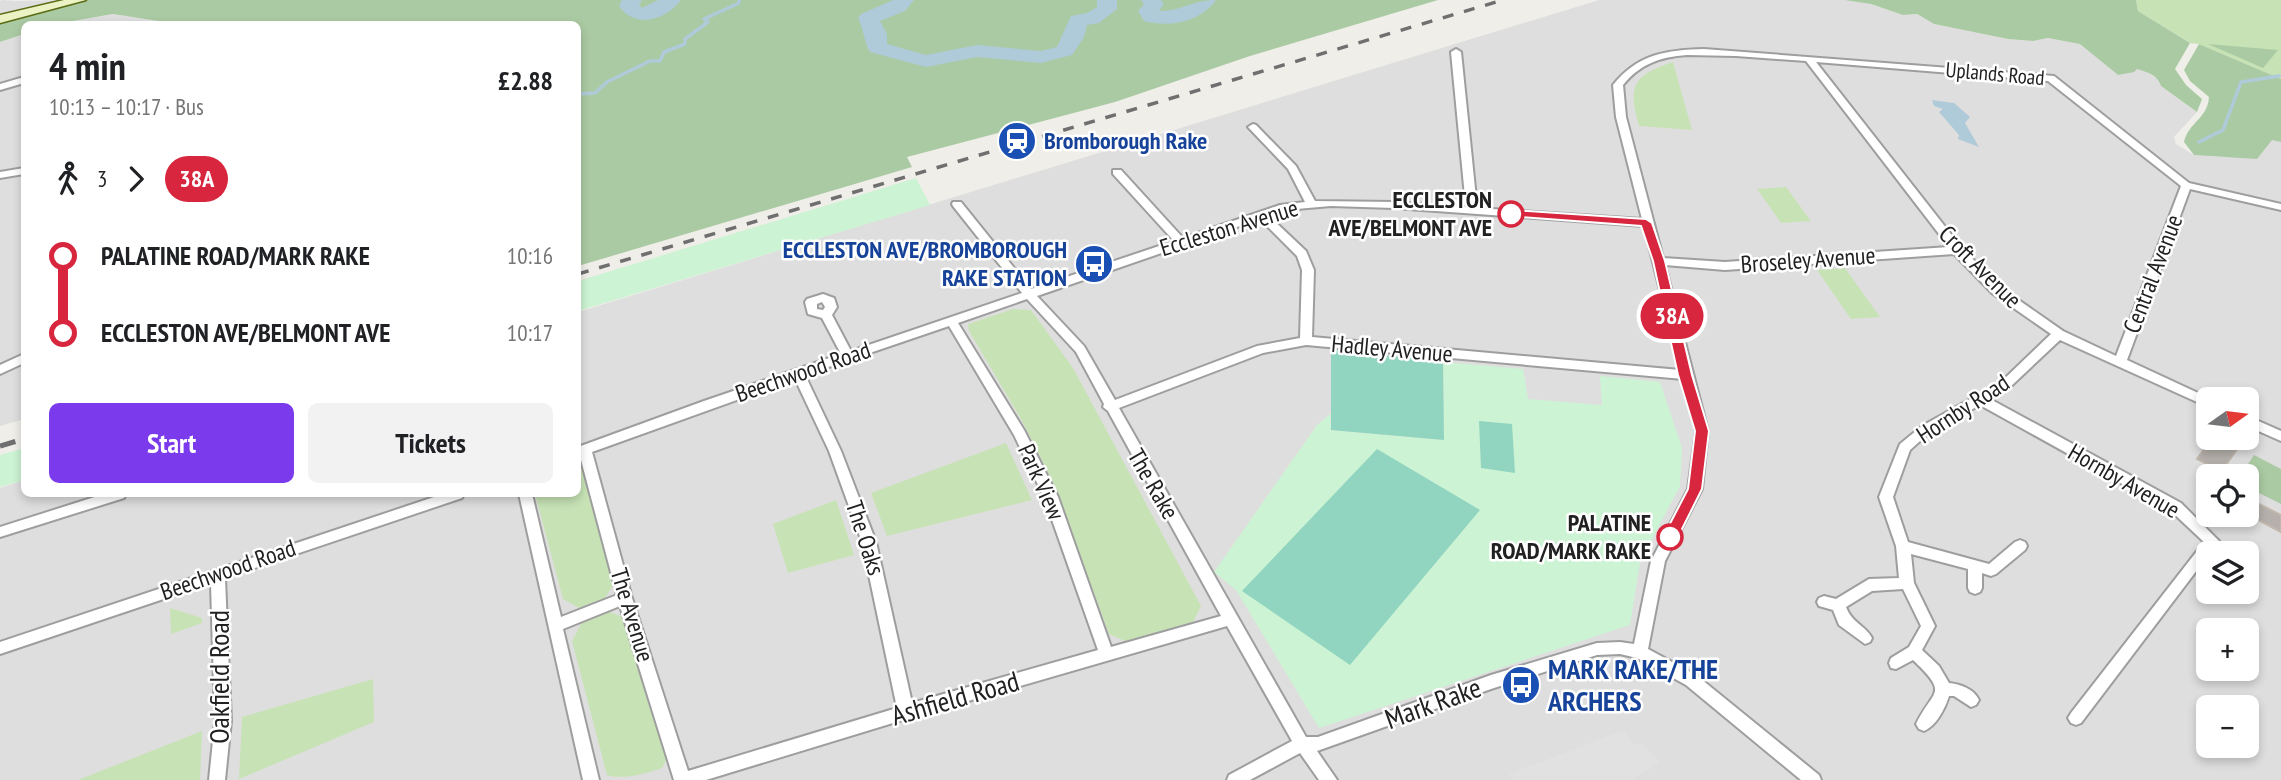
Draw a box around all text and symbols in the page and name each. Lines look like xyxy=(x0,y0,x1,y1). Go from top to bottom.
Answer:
text: 4 min xyxy=(49,41,126,90)
street label: Uplands Road xyxy=(1945,56,2046,91)
text: £2.88 xyxy=(498,64,553,97)
text: 10:13 – 10:17 · Bus xyxy=(49,92,204,121)
station icon: Bromborough Rake xyxy=(996,120,1038,162)
place label: Bromborough Rake xyxy=(1044,125,1207,156)
icon: walk xyxy=(49,160,87,198)
icon: forward xyxy=(117,160,155,198)
text: 38A xyxy=(179,163,214,194)
text: 3 xyxy=(97,164,107,193)
place label: ECCLESTON AVE/BELMONT AVE xyxy=(1328,184,1492,243)
street label: Eccleston Avenue xyxy=(1156,192,1302,263)
marker: ECCLESTON AVE/BELMONT AVE xyxy=(1498,201,1524,227)
street label: Central Avenue xyxy=(2116,210,2189,337)
street label: Croft Avenue xyxy=(1932,219,2028,315)
place label: ECCLESTON AVE/BROMBOROUGH RAKE STATION xyxy=(783,234,1067,293)
text: PALATINE ROAD/MARK RAKE xyxy=(101,239,370,272)
street label: Broseley Avenue xyxy=(1740,239,1876,280)
text: 10:16 xyxy=(507,241,553,270)
bus stop icon: ECCLESTON AVE/BROMBOROUGH RAKE STATION xyxy=(1073,243,1115,285)
line badge: 38A xyxy=(1632,293,1712,339)
text: 38A xyxy=(1655,300,1689,331)
text: ECCLESTON AVE/BELMONT AVE xyxy=(101,316,390,349)
text: 10:17 xyxy=(507,318,553,347)
street label: Hadley Avenue xyxy=(1330,328,1454,369)
street label: Beechwood Road xyxy=(731,334,875,409)
street label: Hornby Road xyxy=(1910,367,2015,450)
north arrow xyxy=(2196,387,2259,450)
map controls xyxy=(2196,387,2259,758)
button: Start xyxy=(49,403,294,483)
button: Tickets xyxy=(308,403,553,483)
street label: Hornby Avenue xyxy=(2063,436,2186,525)
street label: Park View xyxy=(1011,439,1072,525)
street label: The Rake xyxy=(1121,443,1186,525)
button: locate xyxy=(2196,464,2259,527)
street label: The Oaks xyxy=(839,497,892,579)
place label: PALATINE ROAD/MARK RAKE xyxy=(1491,507,1651,566)
marker: PALATINE ROAD/MARK RAKE xyxy=(1657,524,1683,550)
street label: Beechwood Road xyxy=(156,532,300,607)
button: layers xyxy=(2196,541,2259,604)
street label: The Avenue xyxy=(604,564,661,665)
street label: Oakfield Road xyxy=(200,610,237,744)
button: + xyxy=(2196,618,2259,681)
place label: MARK RAKE/THE ARCHERS xyxy=(1547,650,1718,719)
street label: Ashfield Road xyxy=(887,662,1023,733)
bus stop icon: MARK RAKE/THE ARCHERS xyxy=(1500,664,1542,706)
street label: Mark Rake xyxy=(1380,668,1486,737)
button: − xyxy=(2196,695,2259,758)

